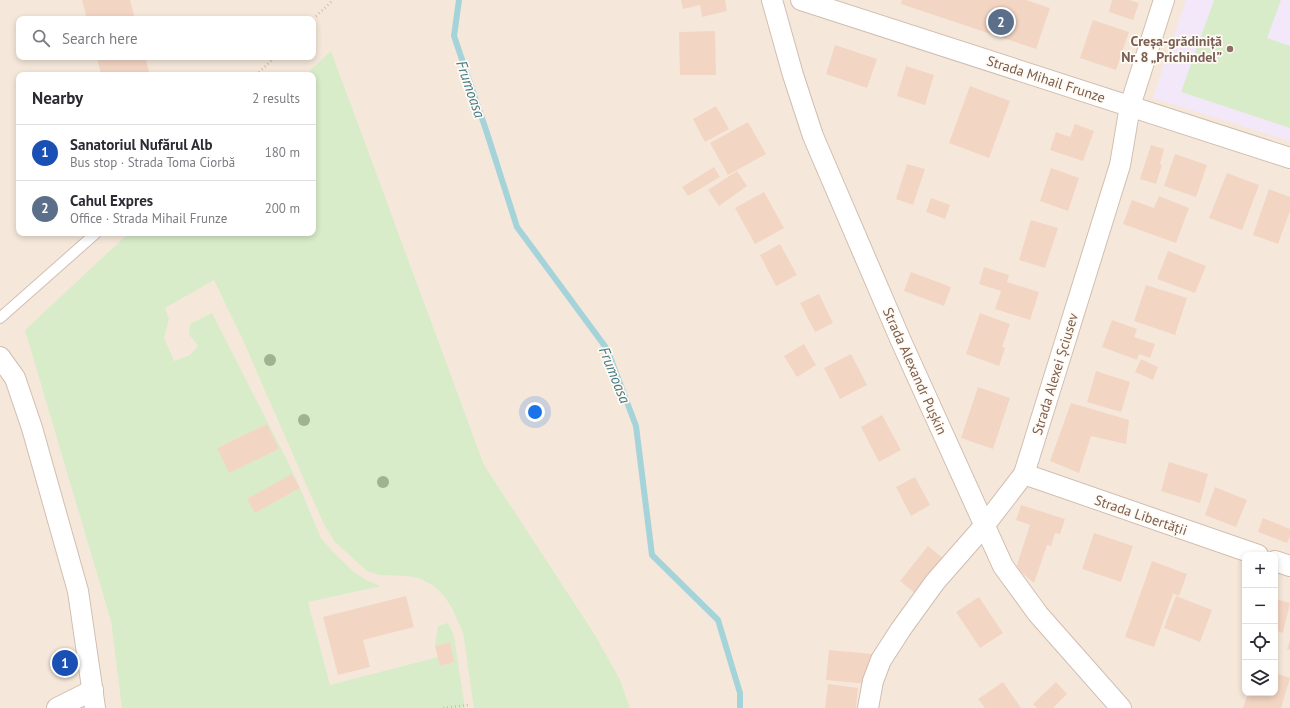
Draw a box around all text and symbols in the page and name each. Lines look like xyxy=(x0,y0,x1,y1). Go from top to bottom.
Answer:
pin: 2 xyxy=(988,7,1014,37)
search box xyxy=(16,16,316,60)
icon: search xyxy=(30,27,52,49)
text: Search here xyxy=(62,29,138,48)
place label: Creșa-grădiniță Nr. 8 „Prichindel” xyxy=(1121,32,1222,66)
marker: Creșa-grădiniță Nr. 8 „Prichindel” xyxy=(1225,44,1235,54)
street label: Strada Mihail Frunze xyxy=(985,51,1107,107)
water label: Frumoasa xyxy=(452,58,490,121)
text: Nearby xyxy=(32,87,83,109)
text: 2 results xyxy=(252,90,300,107)
text: Sanatoriul Nufărul Alb xyxy=(70,135,212,154)
text: 1 xyxy=(41,144,49,161)
text: 180 m xyxy=(265,144,300,161)
text: Bus stop · Strada Toma Ciorbă xyxy=(70,154,235,171)
text: Cahul Expres xyxy=(70,191,153,210)
text: 2 xyxy=(41,200,49,217)
text: 200 m xyxy=(265,200,300,217)
text: Office · Strada Mihail Frunze xyxy=(70,210,227,227)
street label: Strada Alexandr Pușkin xyxy=(879,305,951,437)
street label: Strada Alexei Șciusev xyxy=(1028,311,1082,437)
water label: Frumoasa xyxy=(595,344,635,407)
your location xyxy=(525,402,545,422)
street label: Strada Libertății xyxy=(1092,491,1190,539)
map controls xyxy=(1242,552,1278,696)
button: + xyxy=(1242,552,1278,588)
button: − xyxy=(1242,588,1278,624)
button: locate xyxy=(1242,624,1278,660)
pin: 1 xyxy=(52,648,78,678)
button: layers xyxy=(1242,660,1278,696)

